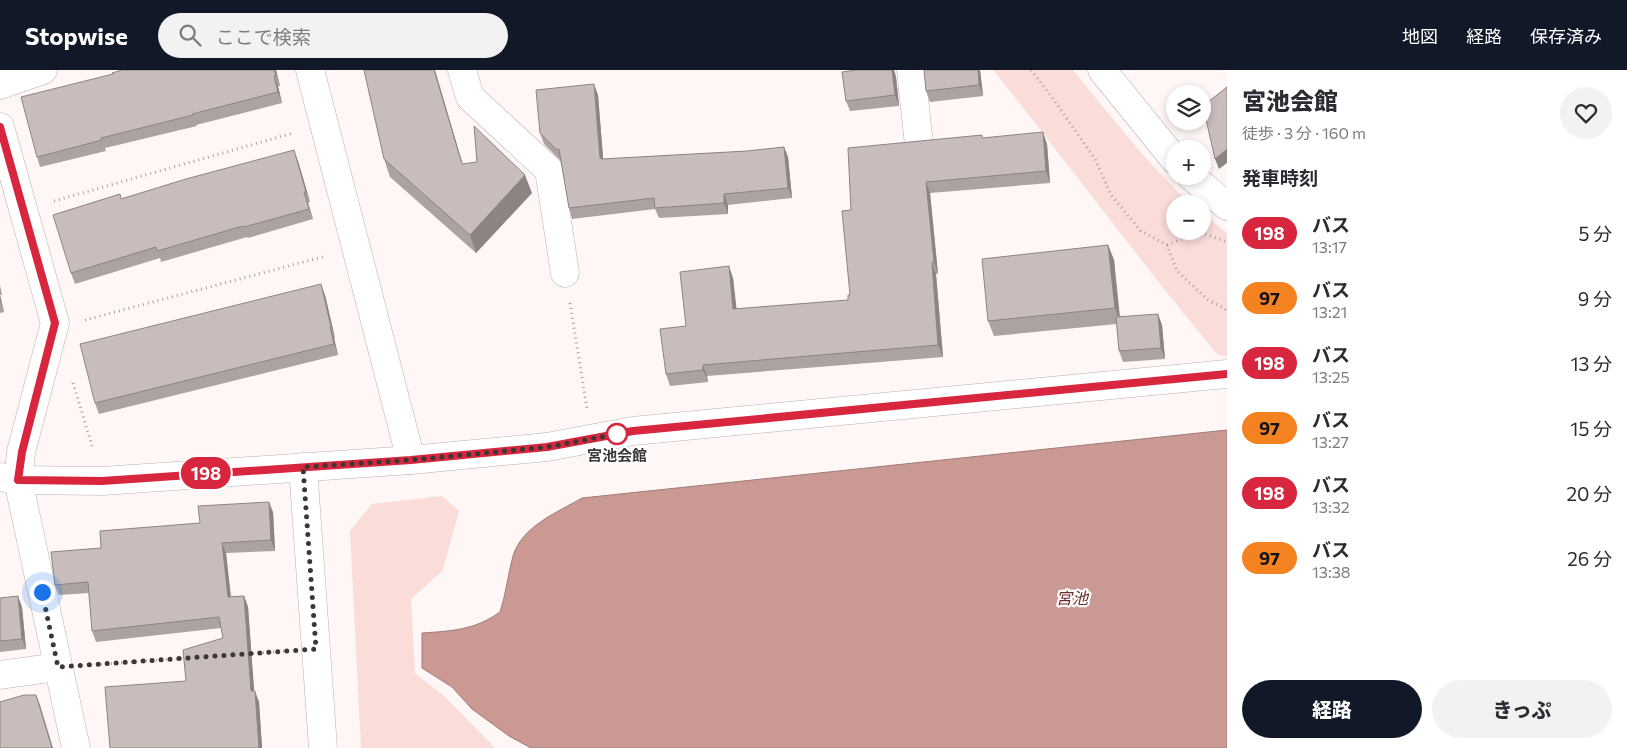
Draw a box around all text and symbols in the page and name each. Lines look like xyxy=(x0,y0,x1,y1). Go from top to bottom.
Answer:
search box xyxy=(158,13,508,58)
text: Stopwise xyxy=(25,21,128,50)
icon: search xyxy=(176,21,204,49)
text: ここで検索 xyxy=(216,25,311,48)
text: 地図 xyxy=(1402,25,1438,47)
text: 経路 xyxy=(1466,25,1502,47)
text: 保存済み xyxy=(1530,25,1602,47)
map controls xyxy=(1166,85,1211,240)
button: layers xyxy=(1166,85,1211,130)
text: 宮池会館 xyxy=(1242,86,1338,115)
button: heart xyxy=(1560,87,1612,139)
text: 徒歩 · 3 分 · 160 m xyxy=(1242,123,1366,142)
button: + xyxy=(1166,140,1211,185)
text: 発車時刻 xyxy=(1242,166,1318,189)
button: − xyxy=(1166,195,1211,240)
text: バス xyxy=(1312,213,1350,236)
text: 198 xyxy=(1254,222,1285,244)
text: 5 分 xyxy=(1578,222,1612,245)
text: 13:17 xyxy=(1312,237,1347,256)
text: バス xyxy=(1312,278,1350,301)
text: 97 xyxy=(1259,287,1280,309)
text: 9 分 xyxy=(1578,287,1612,310)
text: 13:21 xyxy=(1312,302,1347,321)
text: バス xyxy=(1312,343,1350,366)
text: 198 xyxy=(1254,352,1285,374)
text: 13 分 xyxy=(1570,352,1612,375)
text: 13:25 xyxy=(1312,367,1350,386)
text: バス xyxy=(1312,408,1350,431)
text: 97 xyxy=(1259,417,1280,439)
text: 15 分 xyxy=(1570,417,1612,440)
marker: 宮池会館 xyxy=(606,423,628,445)
text: 13:27 xyxy=(1312,432,1349,451)
place label: 宮池会館 xyxy=(587,446,647,464)
line badge: 198 xyxy=(177,457,235,489)
text: 198 xyxy=(191,462,221,484)
text: バス xyxy=(1312,473,1350,496)
text: 198 xyxy=(1254,482,1285,504)
text: 20 分 xyxy=(1566,482,1612,505)
text: 13:32 xyxy=(1312,497,1350,516)
text: バス xyxy=(1312,538,1350,561)
text: 97 xyxy=(1259,547,1280,569)
text: 26 分 xyxy=(1567,547,1612,570)
text: 13:38 xyxy=(1312,562,1351,581)
your location xyxy=(30,580,55,605)
water label: 宮池 xyxy=(1056,588,1090,607)
button: 経路 xyxy=(1242,680,1422,738)
button: きっぷ xyxy=(1432,680,1612,738)

